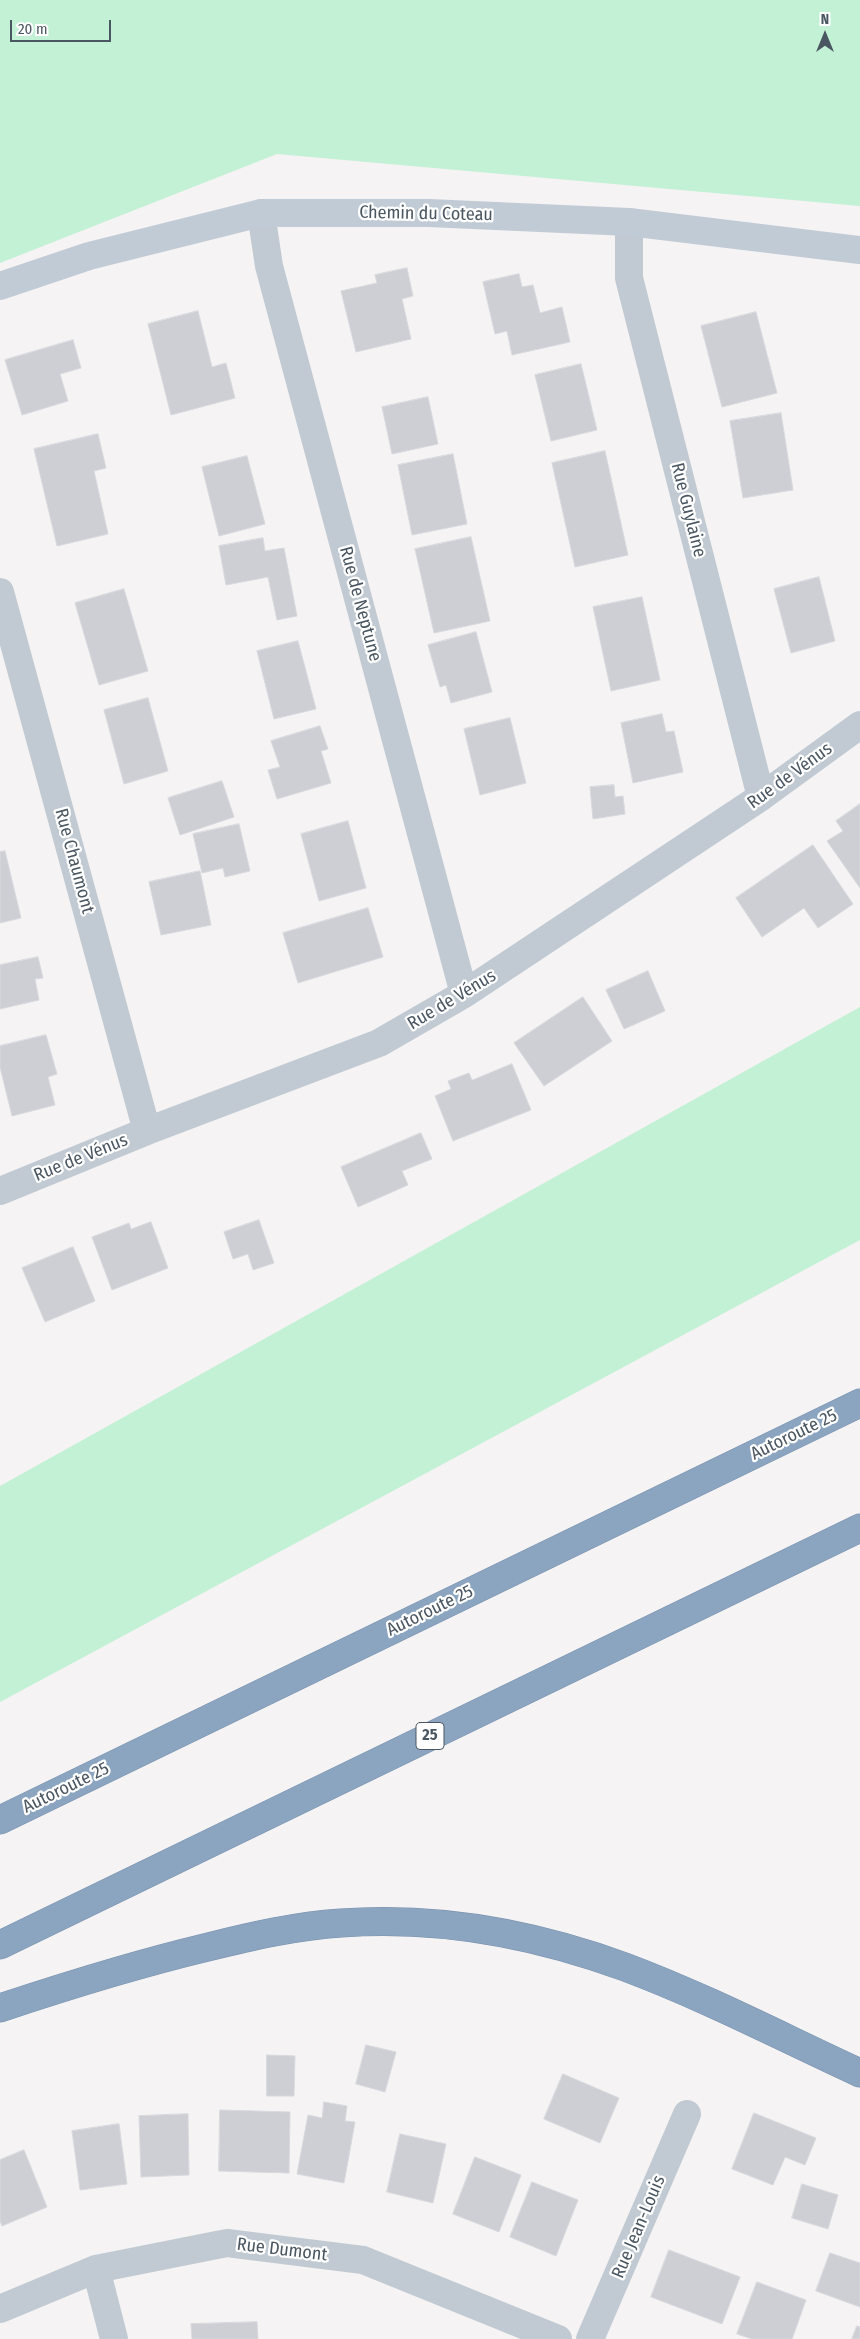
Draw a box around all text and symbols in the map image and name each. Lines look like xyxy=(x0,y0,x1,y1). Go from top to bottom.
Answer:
scale bar xyxy=(12,10,114,42)
north arrow xyxy=(800,10,850,60)
text: N xyxy=(821,11,829,28)
text: 20 m xyxy=(18,20,48,38)
street label: Chemin du Coteau xyxy=(359,202,493,226)
street label: Rue Guylaine xyxy=(666,461,710,559)
street label: Rue de Neptune xyxy=(334,544,386,664)
street label: Rue de Vénus xyxy=(743,738,837,814)
street label: Rue Chaumont xyxy=(50,806,98,916)
street label: Rue de Vénus xyxy=(404,965,500,1035)
street label: Rue de Vénus xyxy=(31,1129,131,1187)
street label: Autoroute 25 xyxy=(747,1405,841,1465)
street label: Autoroute 25 xyxy=(383,1581,477,1641)
road number: 25 xyxy=(416,1722,444,1750)
street label: Autoroute 25 xyxy=(19,1758,113,1818)
street label: Rue Jean-Louis xyxy=(608,2172,670,2282)
street label: Rue Dumont xyxy=(236,2234,328,2266)

